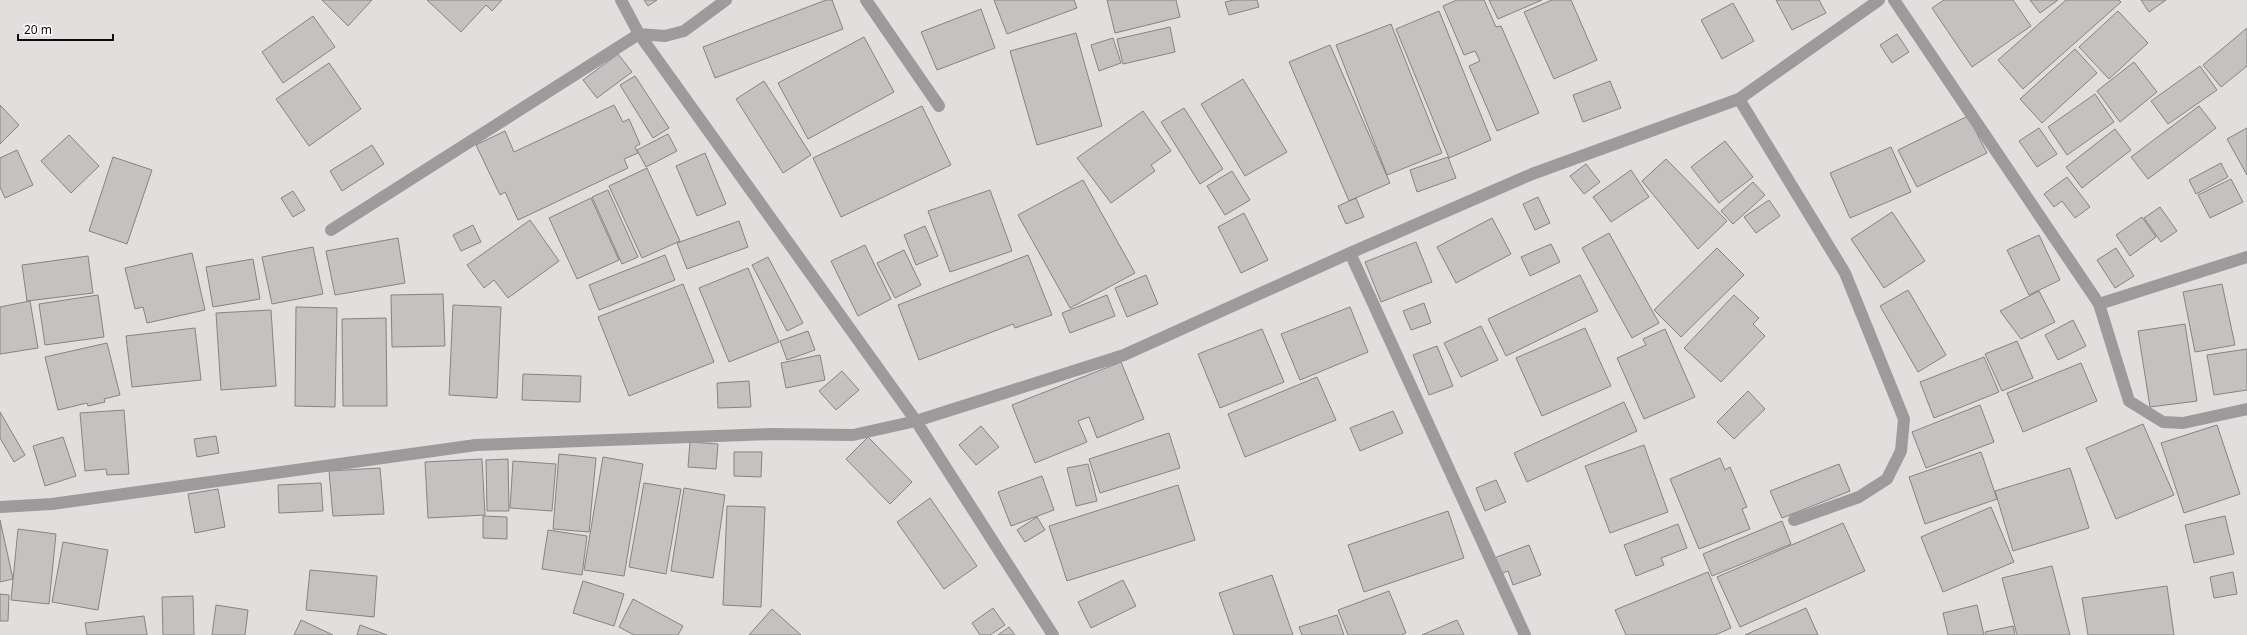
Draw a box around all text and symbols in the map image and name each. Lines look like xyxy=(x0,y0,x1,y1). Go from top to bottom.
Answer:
scale bar xyxy=(18,16,113,42)
text: 20 m xyxy=(24,21,52,38)

